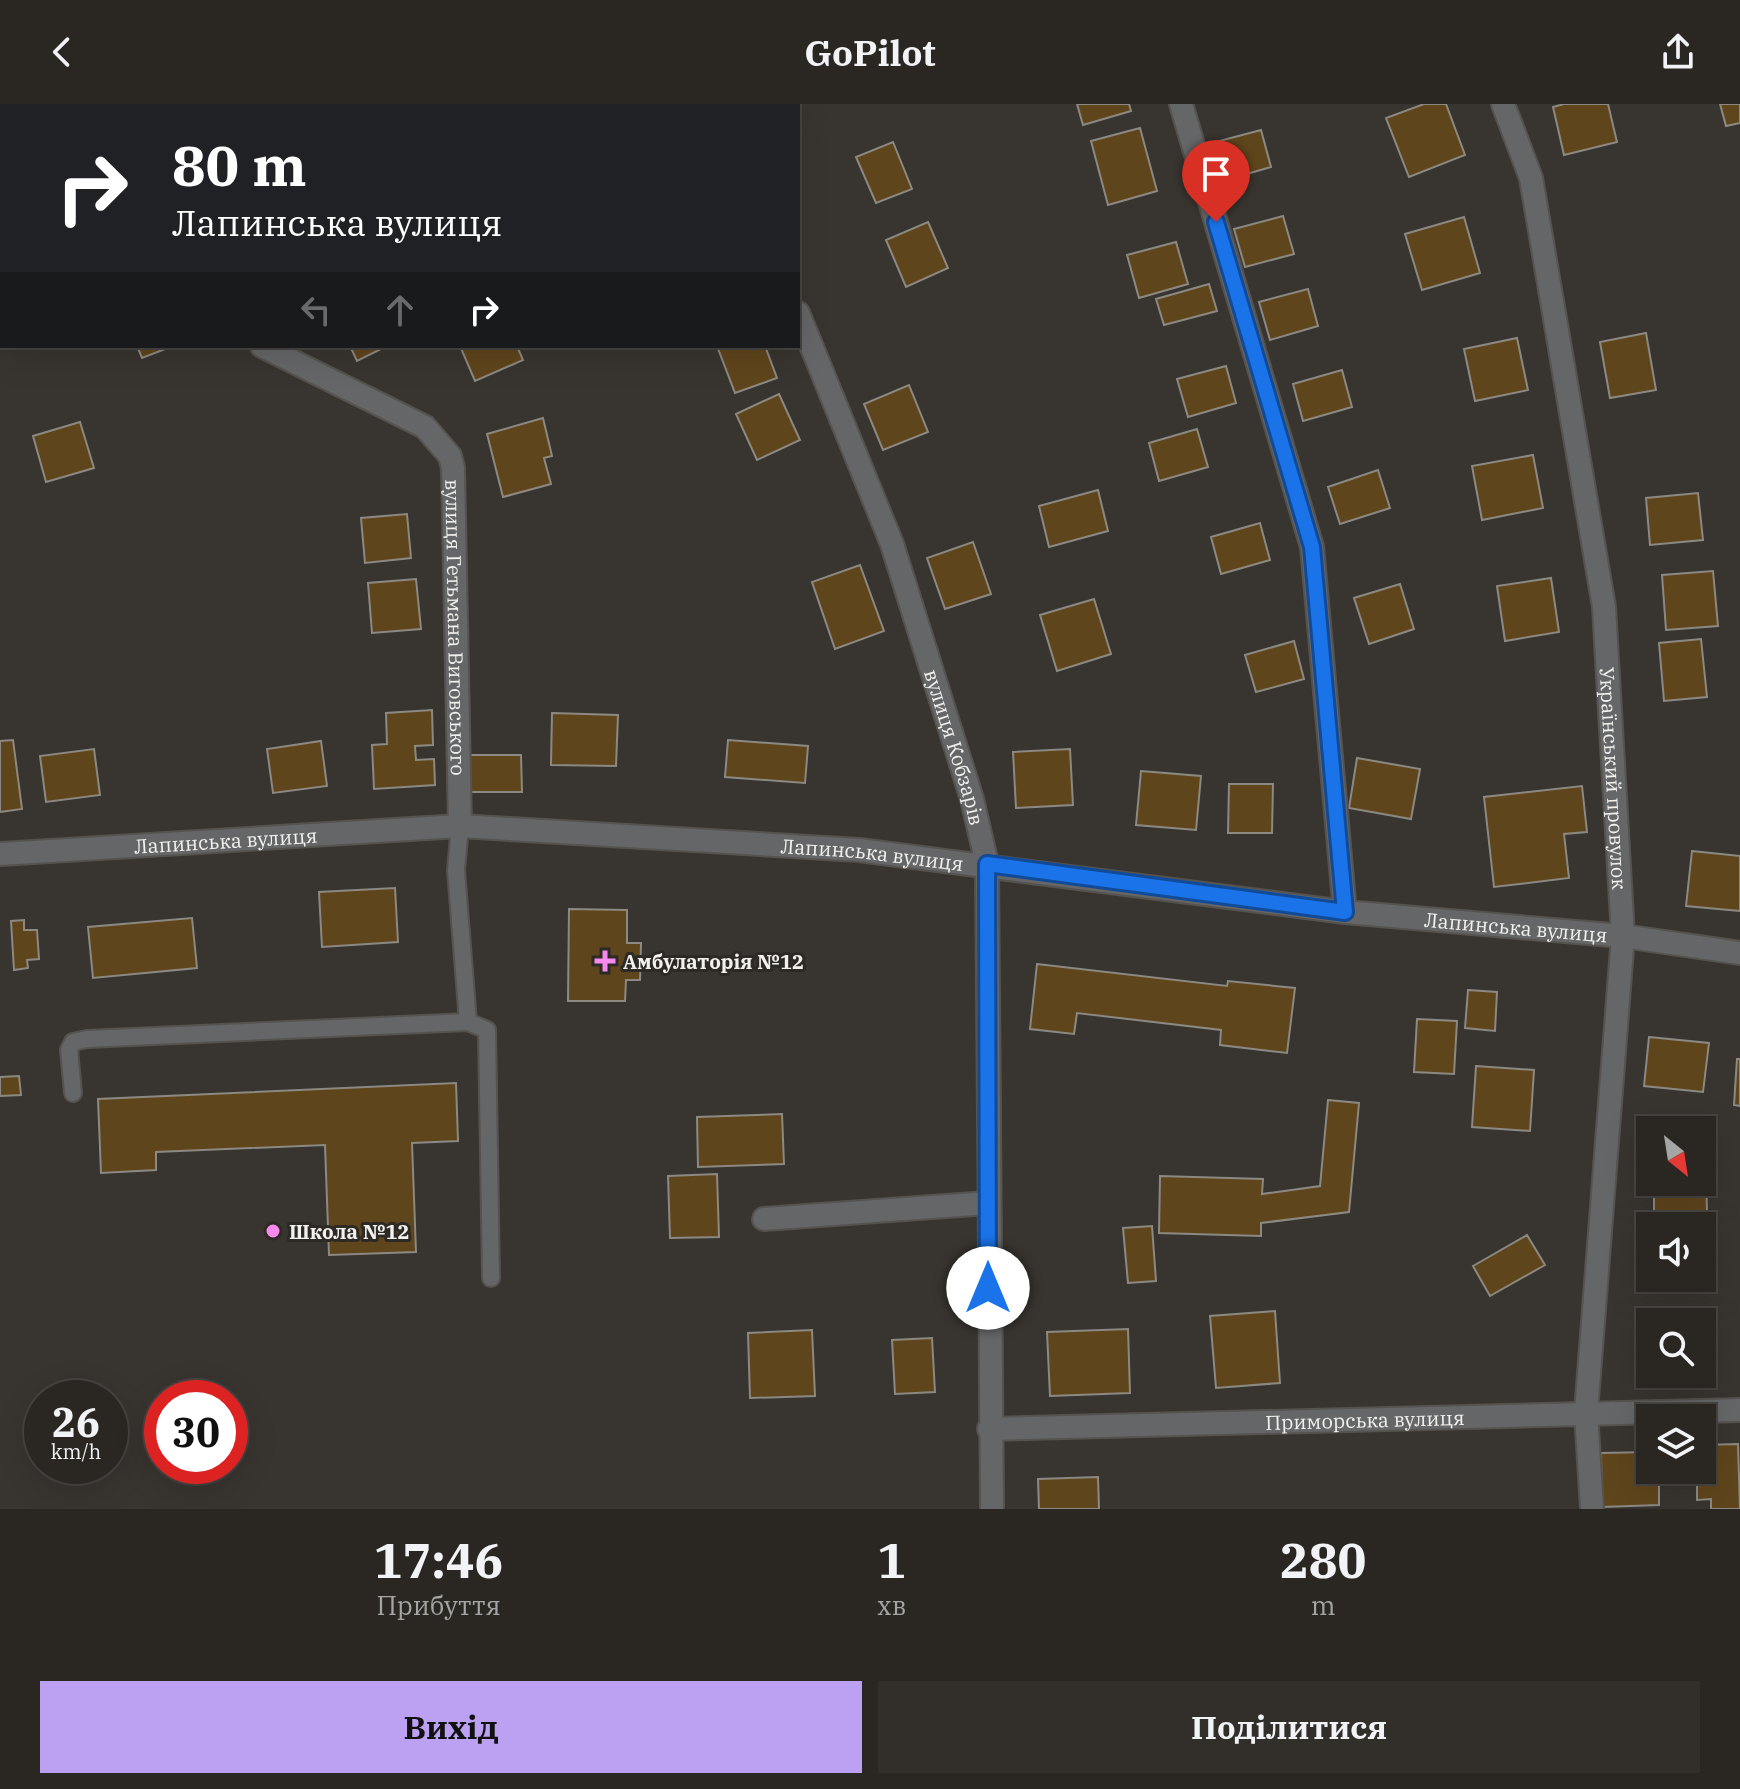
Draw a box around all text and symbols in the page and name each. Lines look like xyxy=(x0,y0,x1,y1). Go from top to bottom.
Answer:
text: GoPilot xyxy=(804,29,936,76)
icon: back xyxy=(40,30,84,74)
icon: share xyxy=(1656,30,1700,74)
text: 80 m xyxy=(172,129,307,201)
icon: right xyxy=(40,136,144,240)
pin xyxy=(1182,140,1250,222)
icon: arrive xyxy=(1194,152,1238,196)
text: Лапинська вулиця xyxy=(172,199,502,246)
icon: left xyxy=(294,288,338,332)
icon: ahead xyxy=(378,288,422,332)
icon: right xyxy=(462,288,506,332)
street label: вулиця Гетьмана Виговського xyxy=(440,479,473,776)
street label: вулиця Кобзарів xyxy=(919,666,991,828)
street label: Український провулок xyxy=(1594,666,1634,891)
street label: Лапинська вулиця xyxy=(133,821,318,859)
street label: Лапинська вулиця xyxy=(780,832,965,877)
street label: Лапинська вулиця xyxy=(1423,905,1608,948)
place label: Амбулаторія №12 xyxy=(623,948,804,975)
marker: Амбулаторія №12 xyxy=(594,950,616,972)
north arrow xyxy=(1636,1116,1716,1196)
map controls xyxy=(1636,1116,1716,1484)
button: sound xyxy=(1636,1212,1716,1292)
place label: Школа №12 xyxy=(289,1218,410,1245)
marker: Школа №12 xyxy=(264,1222,282,1240)
position arrow xyxy=(946,1246,1030,1330)
button: search xyxy=(1636,1308,1716,1388)
speed limit sign: 30 xyxy=(144,1380,248,1484)
text: 26 xyxy=(52,1396,100,1448)
street label: Приморська вулиця xyxy=(1265,1403,1465,1436)
button: layers xyxy=(1636,1404,1716,1484)
text: km/h xyxy=(51,1438,101,1465)
text: 17:46 xyxy=(374,1529,503,1591)
text: 1 xyxy=(877,1529,906,1591)
text: 280 xyxy=(1280,1529,1366,1591)
text: Прибуття xyxy=(376,1588,501,1622)
text: хв xyxy=(877,1588,906,1622)
text: m xyxy=(1311,1588,1336,1622)
button: Вихід xyxy=(40,1681,862,1773)
button: Поділитися xyxy=(878,1681,1700,1773)

